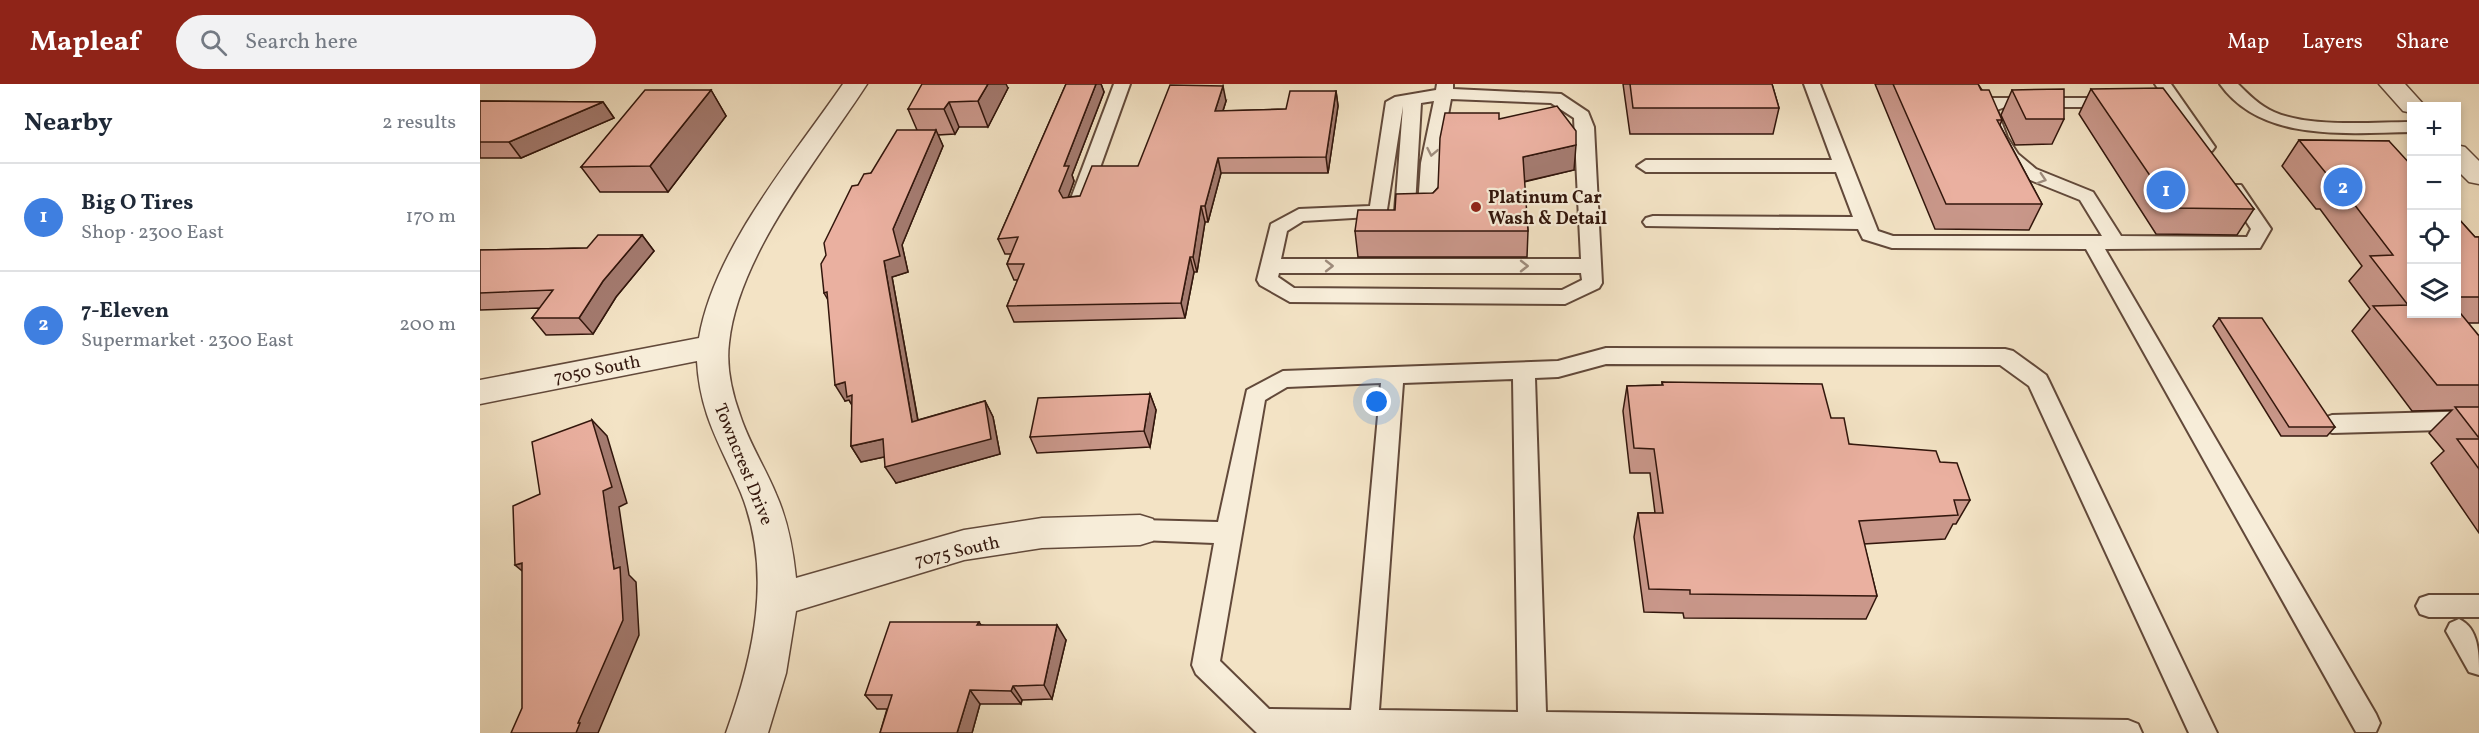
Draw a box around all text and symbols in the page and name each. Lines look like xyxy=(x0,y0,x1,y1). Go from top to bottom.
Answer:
search box xyxy=(176,15,596,69)
text: Mapleaf xyxy=(30,23,140,62)
icon: search xyxy=(197,26,230,59)
text: Search here xyxy=(245,27,358,58)
text: Map xyxy=(2227,28,2269,57)
text: Layers xyxy=(2302,28,2363,57)
text: Share xyxy=(2396,28,2449,57)
map controls xyxy=(2407,102,2461,318)
button: + xyxy=(2407,102,2461,156)
text: Nearby xyxy=(24,105,113,141)
text: 2 results xyxy=(382,109,456,137)
one-way arrow xyxy=(1426,146,1439,156)
button: − xyxy=(2407,156,2461,210)
pin: 2 xyxy=(2324,164,2362,210)
pin: 1 xyxy=(2146,168,2186,212)
one-way arrow xyxy=(2036,171,2047,184)
place label: Platinum Car Wash & Detail xyxy=(1488,186,1607,232)
text: Big O Tires xyxy=(81,188,193,219)
marker: Platinum Car Wash & Detail xyxy=(1469,200,1483,214)
text: 1 xyxy=(39,203,48,231)
text: 170 m xyxy=(406,203,456,231)
button: locate xyxy=(2407,210,2461,264)
text: Shop · 2300 East xyxy=(81,219,224,247)
one-way arrow xyxy=(1324,260,1333,272)
one-way arrow xyxy=(1519,260,1528,272)
button: layers xyxy=(2407,264,2461,318)
text: 7-Eleven xyxy=(81,296,169,327)
text: 2 xyxy=(38,311,49,339)
text: 200 m xyxy=(399,311,456,339)
text: Supermarket · 2300 East xyxy=(81,327,294,355)
street label: 7050 South xyxy=(552,350,643,391)
your location xyxy=(1362,387,1391,416)
street label: Towncrest Drive xyxy=(707,400,778,529)
street label: 7075 South xyxy=(912,530,1003,574)

